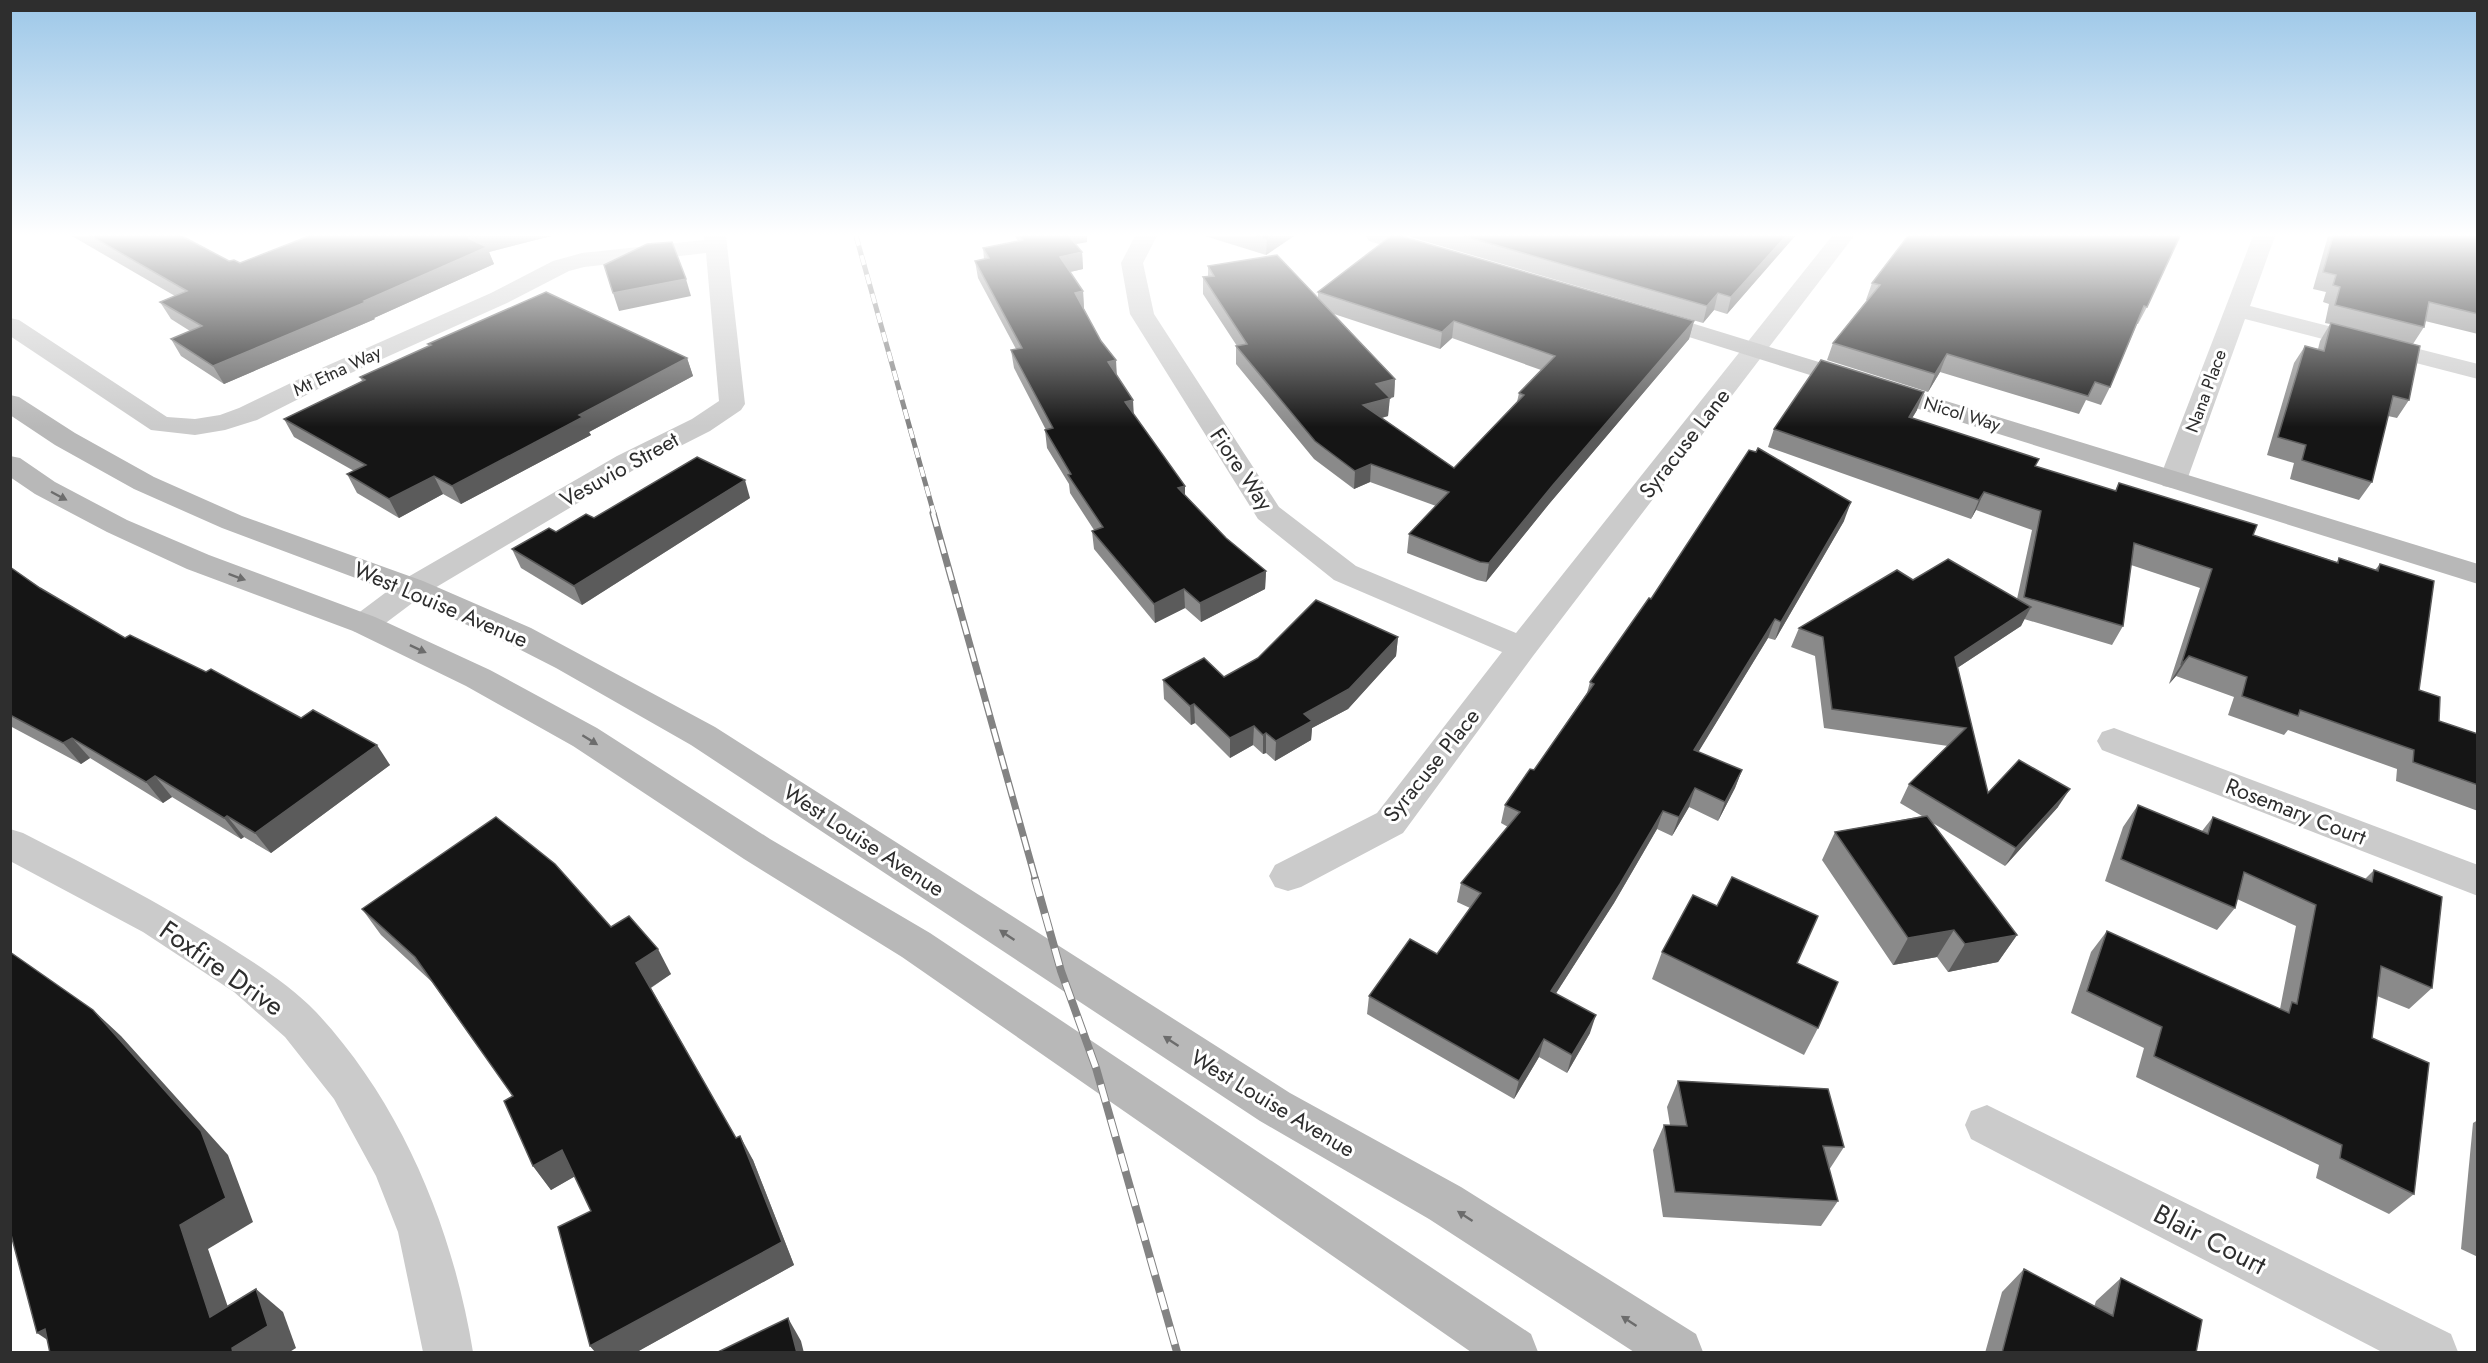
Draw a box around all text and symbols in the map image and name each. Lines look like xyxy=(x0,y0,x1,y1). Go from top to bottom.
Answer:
street label: Mt Etna Way xyxy=(289,339,385,403)
street label: Nana Place xyxy=(2179,346,2233,436)
street label: Syracuse Lane xyxy=(1631,381,1737,505)
street label: Nicol Way xyxy=(1920,390,2004,438)
street label: Fiore Way xyxy=(1203,421,1282,517)
street label: Vesuvio Street xyxy=(554,423,685,515)
one-way arrow xyxy=(51,491,68,501)
street label: West Louise Avenue xyxy=(349,553,533,655)
one-way arrow xyxy=(228,572,246,582)
one-way arrow xyxy=(409,645,426,654)
street label: Syracuse Place xyxy=(1375,701,1487,829)
one-way arrow xyxy=(582,735,598,746)
street label: Rosemary Court xyxy=(2221,770,2372,853)
street label: West Louise Avenue xyxy=(777,776,951,904)
street label: Foxfire Drive xyxy=(152,911,292,1025)
one-way arrow xyxy=(1000,929,1016,941)
one-way arrow xyxy=(1163,1036,1179,1047)
street label: West Louise Avenue xyxy=(1185,1041,1361,1165)
street label: Blair Court xyxy=(2147,1194,2274,1284)
one-way arrow xyxy=(1456,1211,1473,1222)
one-way arrow xyxy=(1621,1316,1637,1327)

